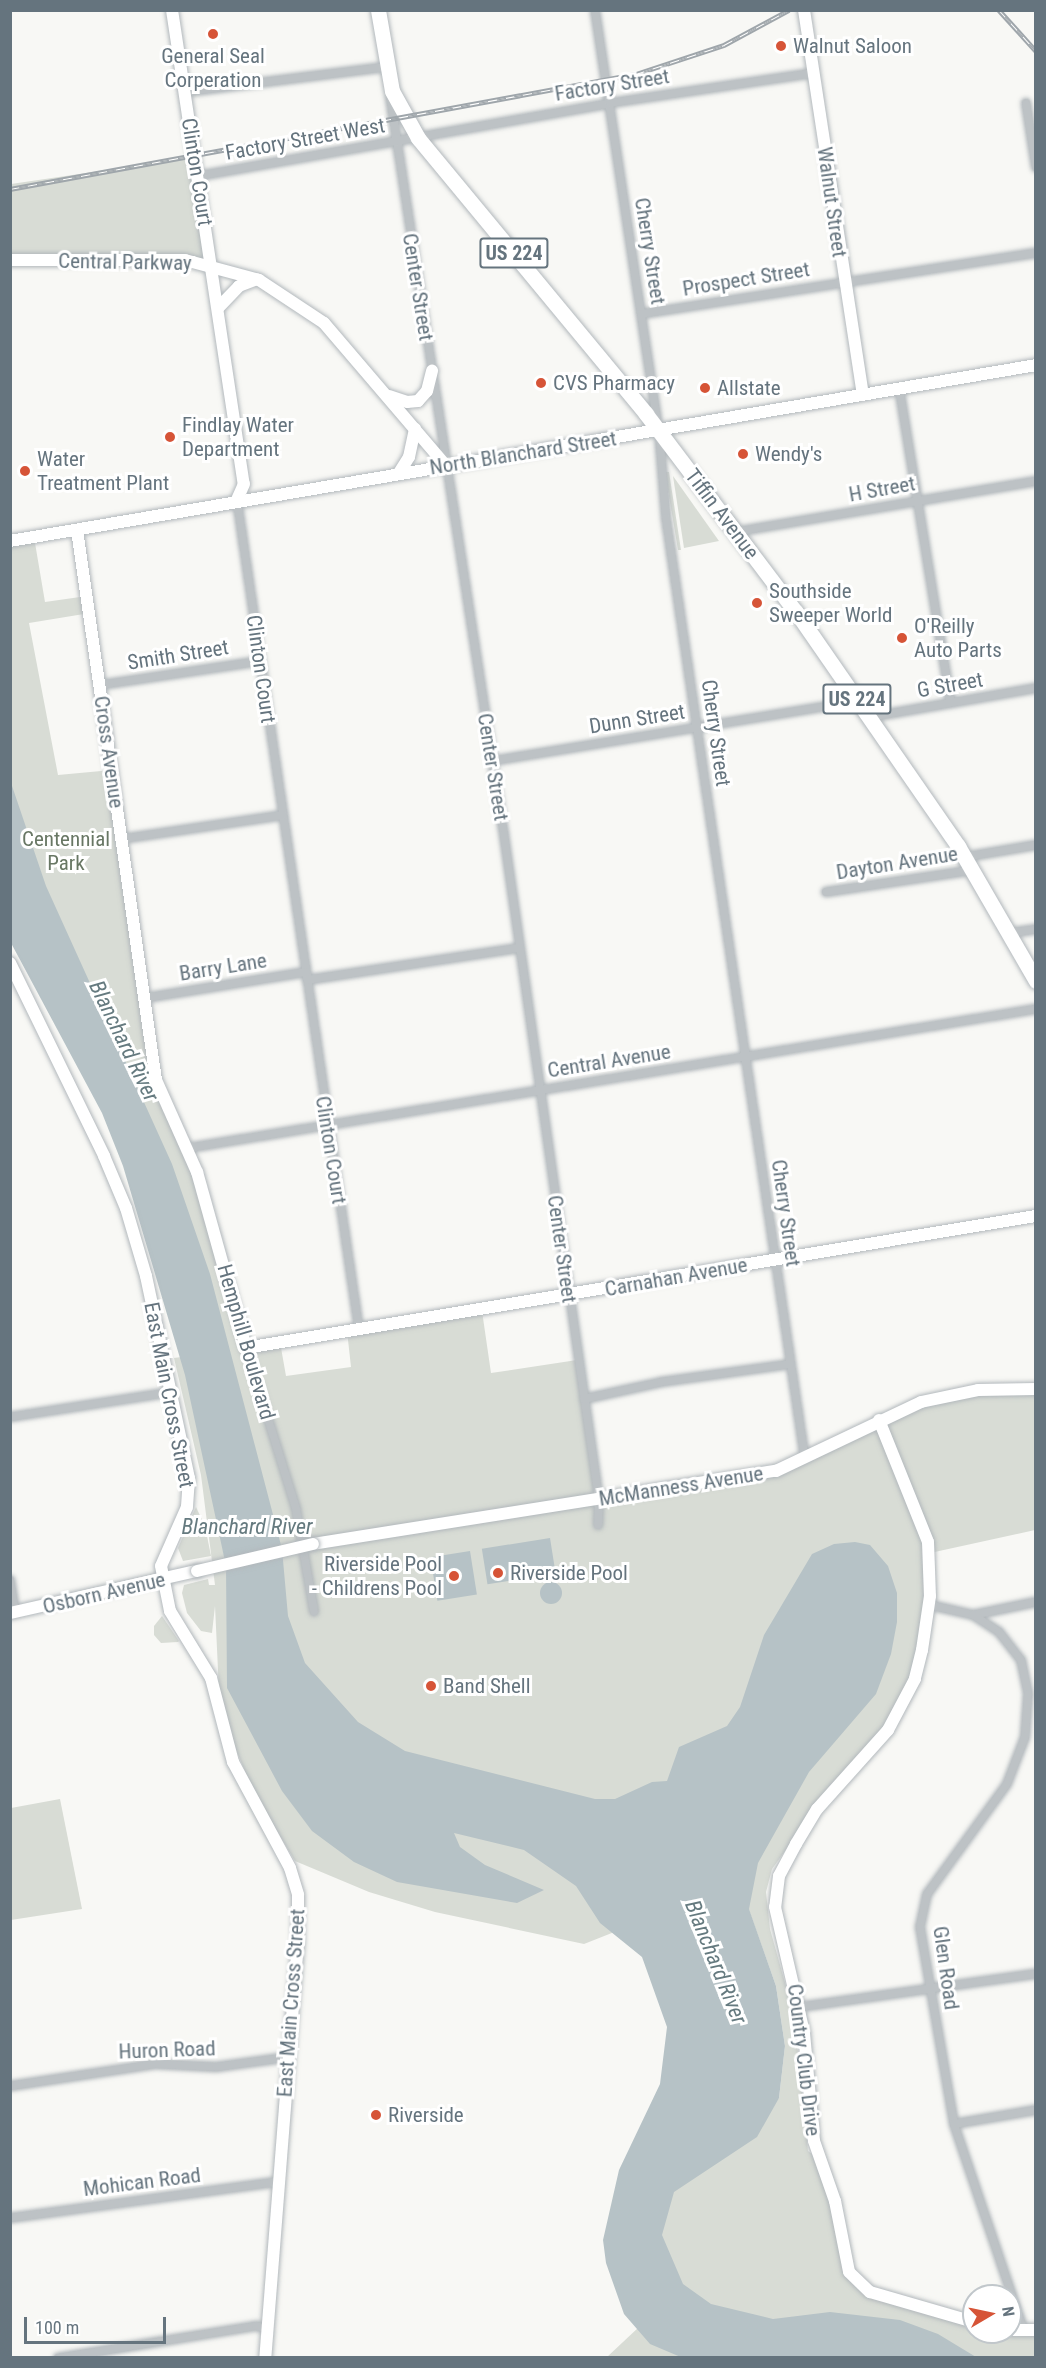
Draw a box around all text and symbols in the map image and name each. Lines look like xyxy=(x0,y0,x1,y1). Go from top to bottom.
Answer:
marker: General Seal Corperation xyxy=(206,27,220,41)
place label: Walnut Saloon xyxy=(793,33,912,59)
marker: Walnut Saloon xyxy=(774,39,788,53)
place label: General Seal Corperation xyxy=(161,43,265,93)
street label: Factory Street xyxy=(553,64,671,106)
street label: Factory Street West xyxy=(223,113,387,165)
street label: Clinton Court xyxy=(176,116,218,228)
street label: Walnut Street xyxy=(812,145,852,259)
street label: Cherry Street xyxy=(629,196,671,306)
street label: Center Street xyxy=(397,231,439,343)
road number: US 224 xyxy=(478,236,550,270)
street label: Central Parkway xyxy=(58,248,192,276)
street label: Prospect Street xyxy=(681,257,811,301)
place label: CVS Pharmacy xyxy=(553,370,675,396)
place label: Allstate xyxy=(717,375,781,401)
marker: CVS Pharmacy xyxy=(534,376,548,390)
marker: Allstate xyxy=(698,381,712,395)
place label: Findlay Water Department xyxy=(182,412,294,462)
street label: North Blanchard Street xyxy=(428,426,618,480)
marker: Findlay Water Department xyxy=(163,430,177,444)
place label: Wendy's xyxy=(755,441,822,467)
place label: Water Treatment Plant xyxy=(37,446,169,496)
marker: Wendy's xyxy=(736,447,750,461)
marker: Water Treatment Plant xyxy=(18,464,32,478)
street label: Tiffin Avenue xyxy=(680,464,764,564)
street label: H Street xyxy=(847,471,917,507)
place label: Southside Sweeper World xyxy=(769,578,892,628)
marker: Southside Sweeper World xyxy=(750,596,764,610)
street label: Clinton Court xyxy=(241,613,281,725)
place label: O'Reilly Auto Parts xyxy=(914,613,1002,663)
marker: O'Reilly Auto Parts xyxy=(895,631,909,645)
street label: Smith Street xyxy=(126,635,230,675)
street label: G Street xyxy=(915,667,985,703)
street label: Cherry Street xyxy=(696,678,736,788)
road number: US 224 xyxy=(821,682,893,716)
street label: Cross Avenue xyxy=(89,694,129,810)
street label: Dunn Street xyxy=(587,699,687,739)
street label: Center Street xyxy=(472,711,514,823)
park label: Centennial Park xyxy=(22,826,110,876)
street label: Dayton Avenue xyxy=(834,841,960,885)
street label: Barry Lane xyxy=(178,948,268,986)
water label: Blanchard River xyxy=(83,976,165,1106)
street label: Central Avenue xyxy=(546,1039,672,1083)
street label: Clinton Court xyxy=(310,1094,352,1206)
street label: Cherry Street xyxy=(766,1158,806,1268)
street label: Center Street xyxy=(542,1194,582,1304)
street label: Carnahan Avenue xyxy=(603,1252,749,1302)
street label: Hemphill Boulevard xyxy=(212,1261,280,1423)
street label: East Main Cross Street xyxy=(139,1300,199,1490)
street label: McManness Avenue xyxy=(597,1461,765,1511)
water label: Blanchard River xyxy=(181,1514,313,1540)
place label: Riverside Pool - Childrens Pool xyxy=(312,1551,442,1601)
place label: Riverside Pool xyxy=(510,1560,628,1586)
marker: Riverside Pool xyxy=(491,1566,505,1580)
street label: Osborn Avenue xyxy=(40,1567,168,1619)
marker: Riverside Pool - Childrens Pool xyxy=(447,1569,461,1583)
place label: Band Shell xyxy=(443,1673,530,1699)
marker: Band Shell xyxy=(424,1679,438,1693)
water label: Blanchard River xyxy=(679,1896,753,2028)
street label: East Main Cross Street xyxy=(272,1908,310,2098)
street label: Glen Road xyxy=(928,1925,964,2011)
street label: Country Club Drive xyxy=(782,1982,826,2138)
street label: Huron Road xyxy=(118,2036,216,2064)
place label: Riverside xyxy=(388,2102,464,2128)
marker: Riverside xyxy=(369,2108,383,2122)
street label: Mohican Road xyxy=(82,2162,202,2202)
north arrow xyxy=(962,2284,1022,2344)
scale bar xyxy=(27,2305,170,2343)
text: N xyxy=(998,2305,1018,2318)
text: 100 m xyxy=(35,2317,79,2338)

